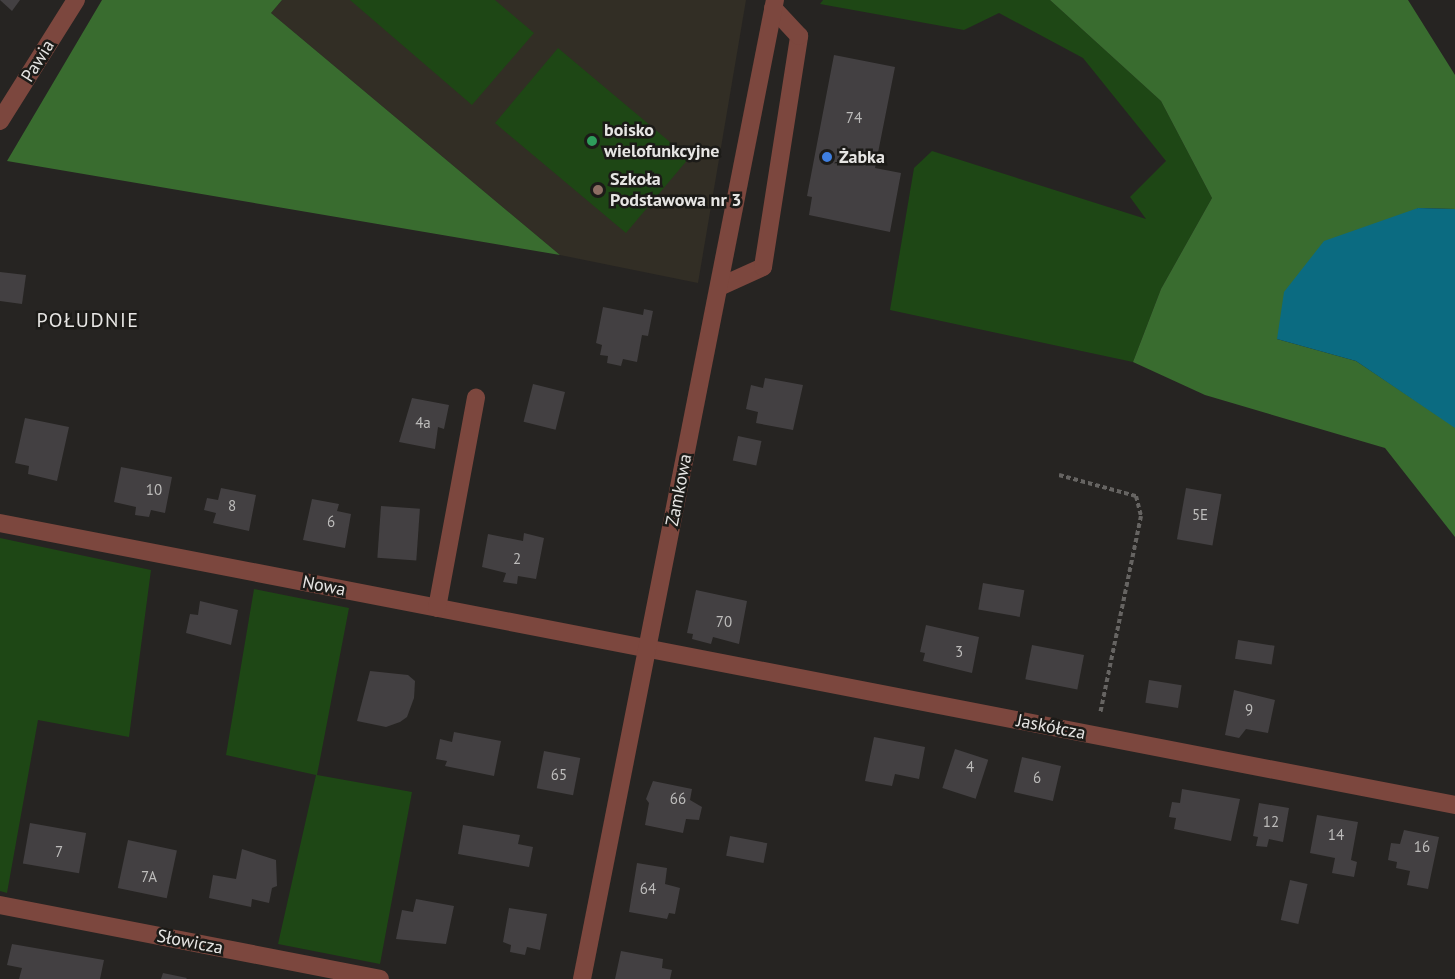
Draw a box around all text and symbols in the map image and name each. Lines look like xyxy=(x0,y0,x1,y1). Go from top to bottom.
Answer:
street label: Pawia xyxy=(17,36,59,86)
house number: 74 xyxy=(846,109,862,127)
place label: boisko wielofunkcyjne xyxy=(604,120,719,162)
marker: boisko wielofunkcyjne xyxy=(585,134,599,148)
place label: Żabka xyxy=(839,146,885,168)
marker: Żabka xyxy=(820,150,834,164)
place label: Szkoła Podstawowa nr 3 xyxy=(610,169,741,212)
marker: Szkoła Podstawowa nr 3 xyxy=(591,183,605,197)
district label: POŁUDNIE xyxy=(37,308,139,332)
house number: 4a xyxy=(415,414,431,432)
street label: Zamkowa xyxy=(661,452,697,528)
house number: 10 xyxy=(146,481,162,499)
house number: 8 xyxy=(228,497,236,515)
house number: 5E xyxy=(1192,506,1208,524)
house number: 6 xyxy=(327,513,335,531)
house number: 2 xyxy=(513,550,521,568)
street label: Nowa xyxy=(300,571,348,601)
house number: 70 xyxy=(716,613,732,631)
house number: 3 xyxy=(955,643,963,661)
house number: 9 xyxy=(1245,701,1253,719)
street label: Jaskółcza xyxy=(1015,710,1087,744)
house number: 4 xyxy=(966,758,974,776)
house number: 65 xyxy=(551,766,567,784)
house number: 6 xyxy=(1033,769,1041,787)
house number: 66 xyxy=(670,790,686,808)
house number: 12 xyxy=(1263,813,1279,831)
house number: 14 xyxy=(1328,826,1344,844)
house number: 16 xyxy=(1414,838,1430,856)
house number: 7 xyxy=(55,843,63,861)
house number: 7A xyxy=(141,868,157,886)
house number: 64 xyxy=(640,880,656,898)
street label: Słowicza xyxy=(155,925,225,959)

